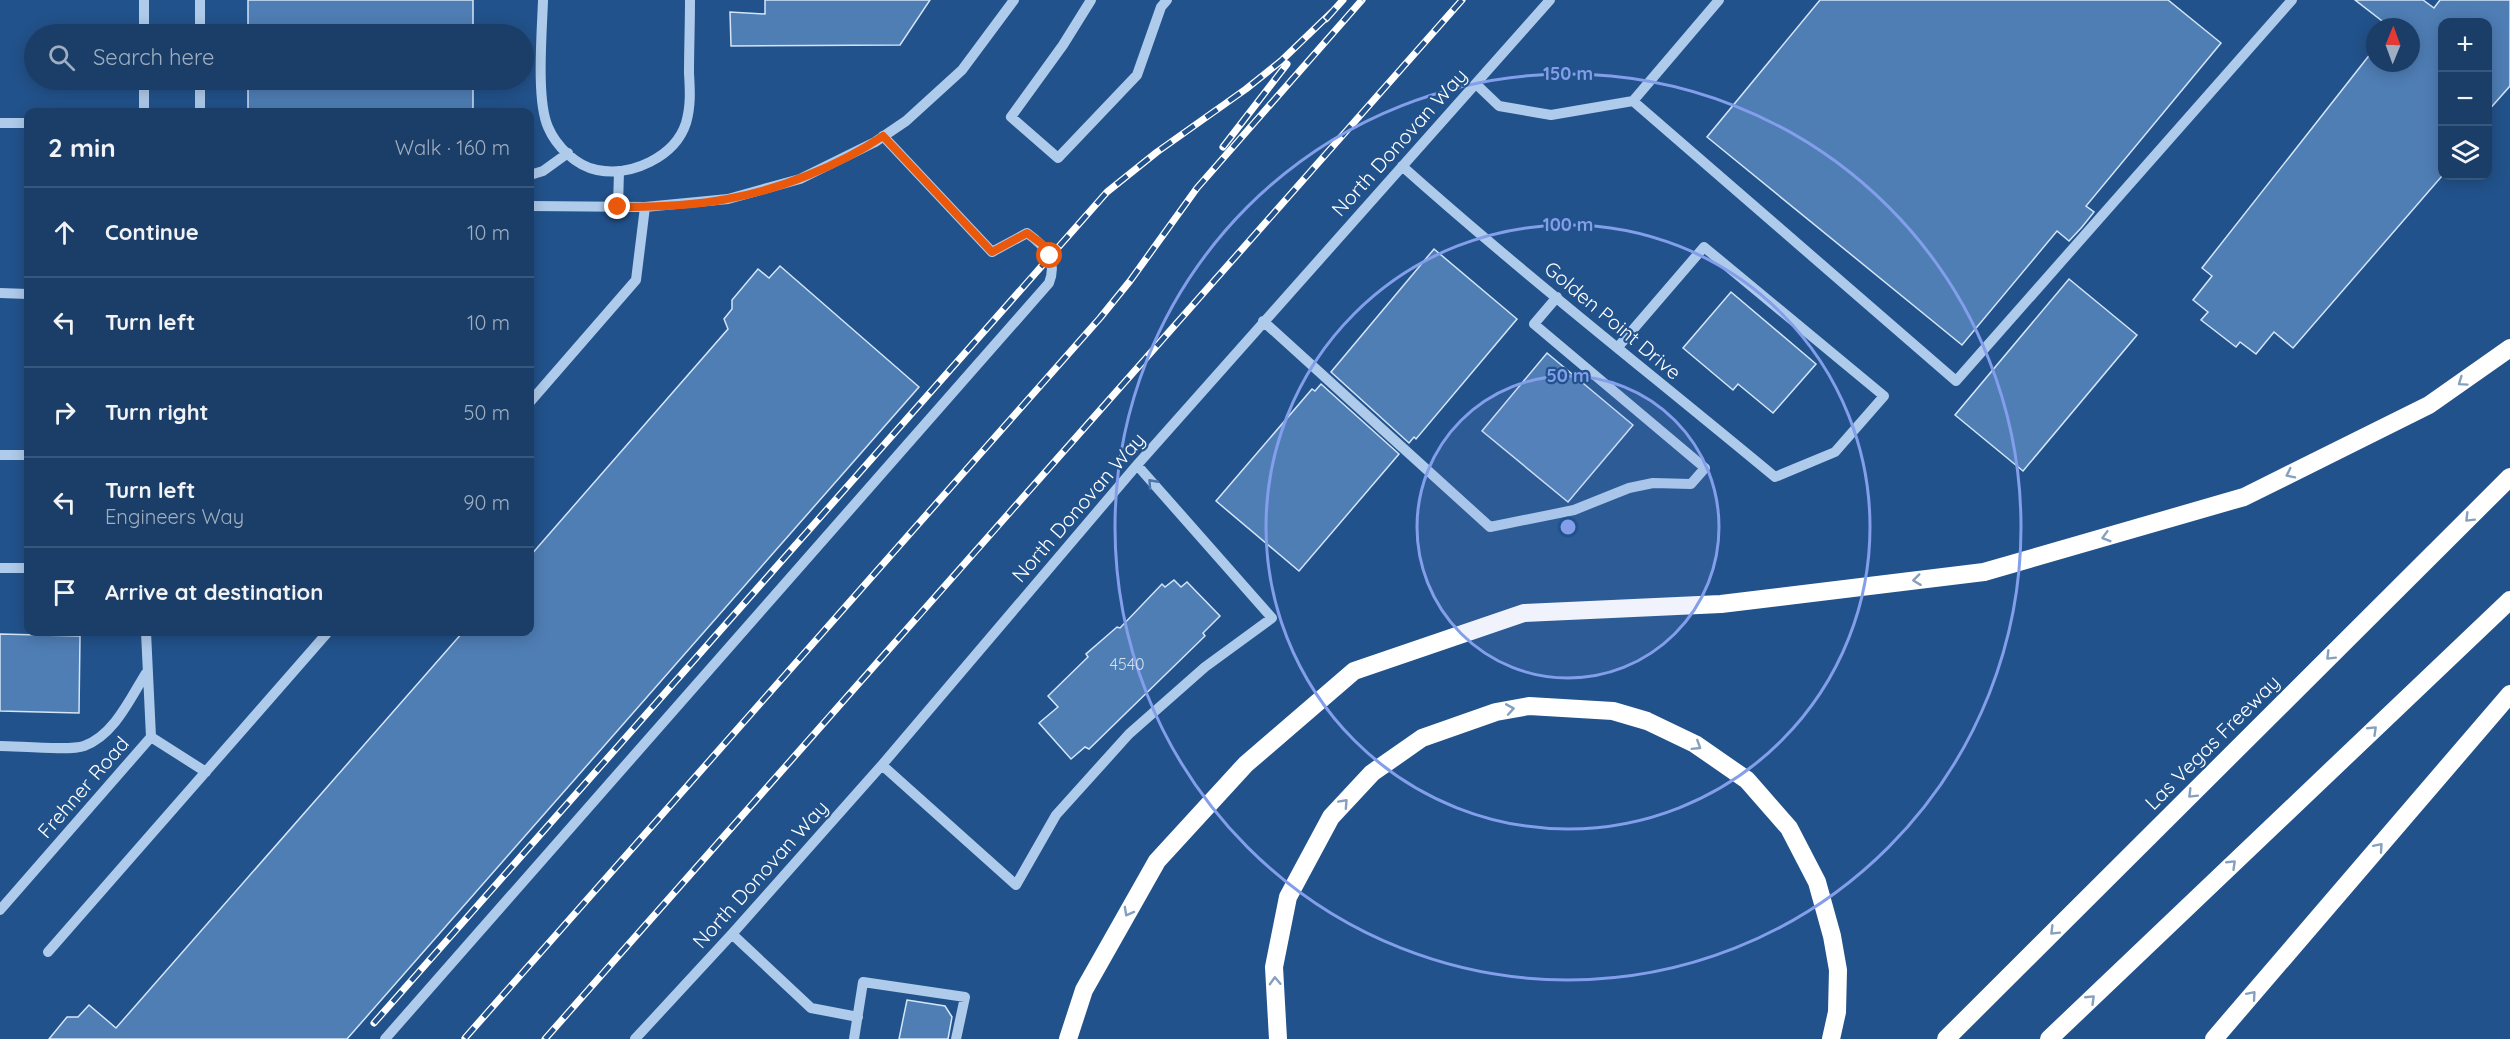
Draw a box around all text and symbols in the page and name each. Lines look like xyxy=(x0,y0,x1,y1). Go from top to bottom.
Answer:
north arrow xyxy=(2366,18,2420,72)
map controls xyxy=(2438,18,2492,180)
button: + xyxy=(2438,18,2492,72)
search box xyxy=(24,24,534,90)
icon: search xyxy=(45,41,78,74)
text: Search here xyxy=(93,43,214,71)
text: 150 m xyxy=(1543,62,1593,85)
street label: North Donovan Way xyxy=(1326,63,1472,221)
button: − xyxy=(2438,72,2492,126)
button: layers xyxy=(2438,126,2492,180)
text: 2 min xyxy=(48,131,116,164)
text: Walk · 160 m xyxy=(395,135,510,160)
route end xyxy=(604,193,630,219)
text: 100 m xyxy=(1543,213,1593,236)
icon: ahead xyxy=(48,216,81,249)
text: Continue xyxy=(105,218,199,246)
text: 10 m xyxy=(467,220,510,245)
route start xyxy=(1036,242,1062,268)
street label: Golden Point Drive xyxy=(1540,256,1686,384)
icon: left xyxy=(48,306,81,339)
text: Turn left xyxy=(105,308,195,336)
text: 10 m xyxy=(467,310,510,335)
text: 50 m xyxy=(1546,364,1590,387)
one-way arrow xyxy=(2458,375,2469,386)
icon: right xyxy=(48,396,81,429)
text: Turn right xyxy=(105,398,209,426)
text: 50 m xyxy=(464,400,510,425)
street label: North Donovan Way xyxy=(1006,427,1150,587)
one-way arrow xyxy=(2286,466,2297,478)
text: Turn left xyxy=(105,476,195,504)
one-way arrow xyxy=(1148,479,1159,490)
icon: left xyxy=(48,486,81,519)
text: 90 m xyxy=(463,490,510,515)
text: Engineers Way xyxy=(105,504,244,529)
one-way arrow xyxy=(2465,511,2476,522)
centre of rings xyxy=(1558,517,1578,537)
one-way arrow xyxy=(2102,530,2112,542)
one-way arrow xyxy=(1912,574,1922,586)
icon: arrive xyxy=(48,576,81,609)
text: Arrive at destination xyxy=(105,578,323,606)
one-way arrow xyxy=(2327,649,2337,660)
house number: 4540 xyxy=(1109,654,1145,674)
street label: Las Vegas Freeway xyxy=(2139,669,2285,815)
one-way arrow xyxy=(1505,703,1515,716)
one-way arrow xyxy=(2366,726,2377,737)
street label: Frehner Road xyxy=(32,731,134,843)
one-way arrow xyxy=(1691,738,1702,749)
one-way arrow xyxy=(2189,786,2200,797)
street label: North Donovan Way xyxy=(687,795,833,953)
one-way arrow xyxy=(1337,799,1348,810)
one-way arrow xyxy=(2372,843,2383,854)
one-way arrow xyxy=(2226,860,2236,871)
one-way arrow xyxy=(1124,905,1135,916)
one-way arrow xyxy=(2051,924,2062,935)
one-way arrow xyxy=(1268,976,1281,985)
one-way arrow xyxy=(2245,991,2256,1002)
one-way arrow xyxy=(2084,995,2095,1006)

